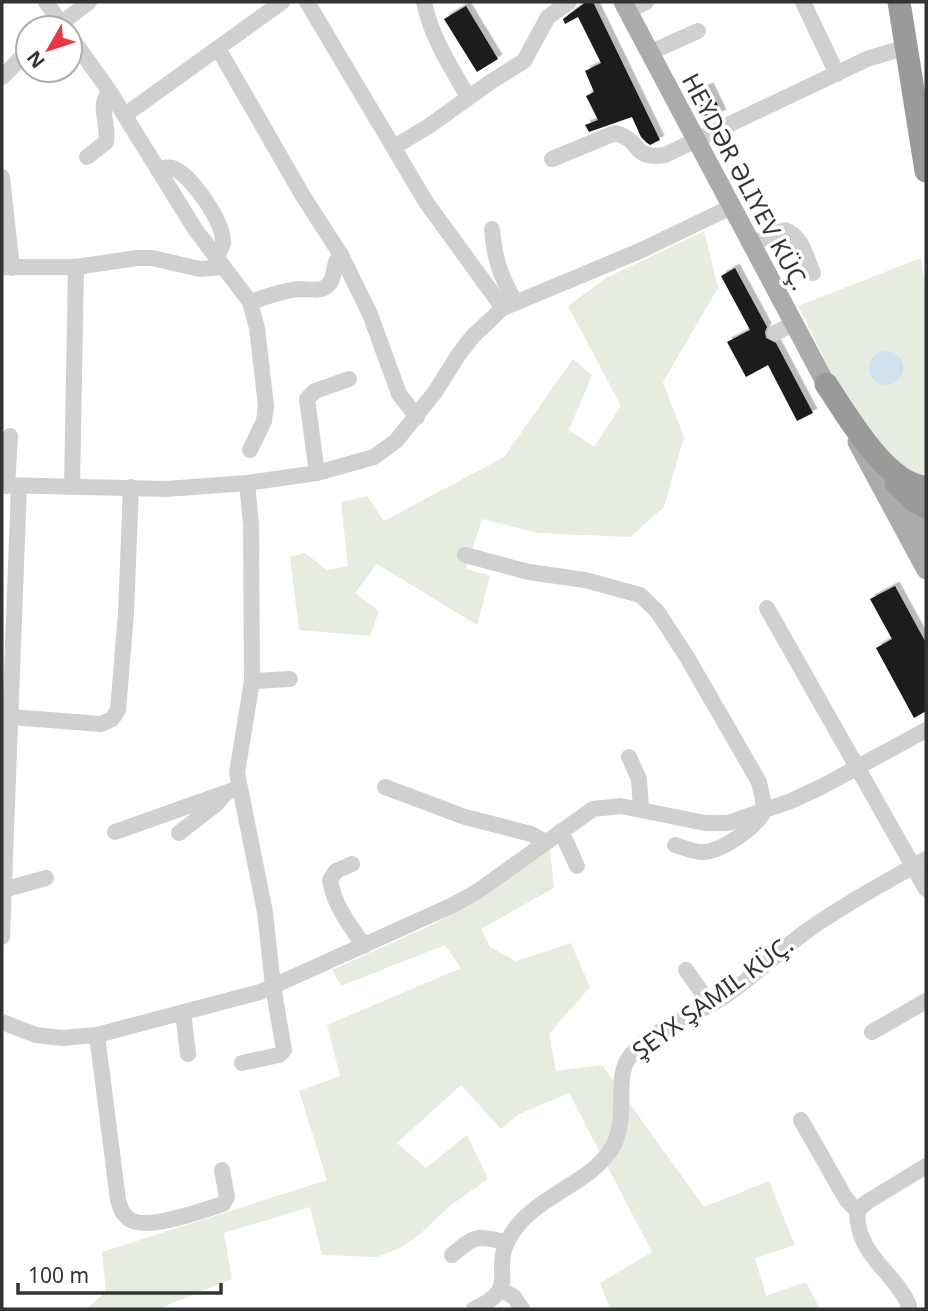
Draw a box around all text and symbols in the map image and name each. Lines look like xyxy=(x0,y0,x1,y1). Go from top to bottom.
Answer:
north arrow xyxy=(14,14,84,84)
text: N xyxy=(21,46,51,74)
street label: HEYDƏR ƏLIYEV KÜÇ. xyxy=(675,67,818,296)
street label: ŞEYX ŞAMIL KÜÇ. xyxy=(625,927,799,1066)
scale bar xyxy=(18,1252,220,1296)
text: 100 m xyxy=(28,1261,89,1289)

